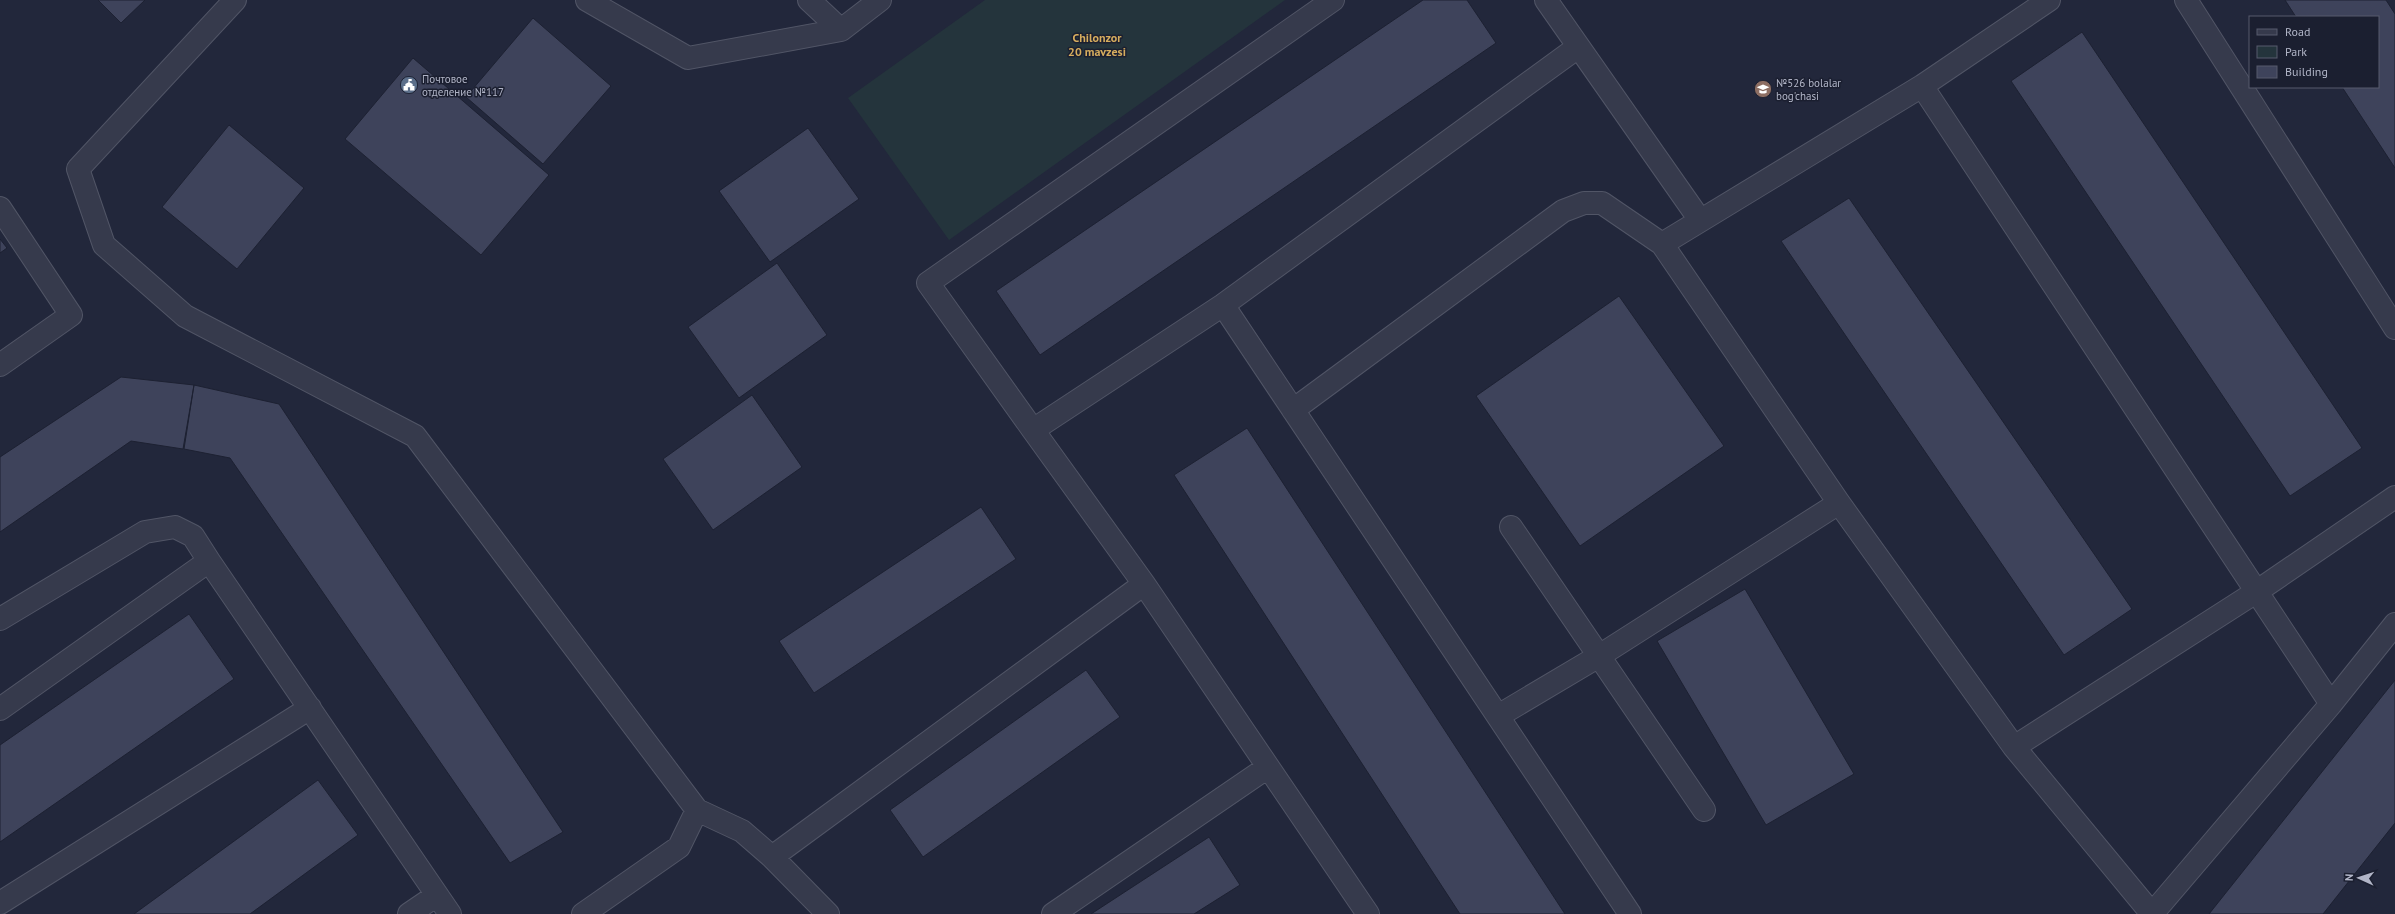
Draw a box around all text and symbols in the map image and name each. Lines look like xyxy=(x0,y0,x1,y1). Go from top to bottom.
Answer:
legend xyxy=(2249,16,2379,88)
text: Road xyxy=(2285,24,2310,39)
district label: Chilonzor 20 mavzesi xyxy=(1068,30,1126,59)
text: Park xyxy=(2285,44,2307,59)
text: Building xyxy=(2285,64,2328,79)
place label: Почтовое отделение №117 xyxy=(422,72,504,99)
public building icon: Почтовое отделение №117 xyxy=(399,75,419,95)
place label: №526 bolalar bog'chasi xyxy=(1776,76,1841,103)
school or university icon: №526 bolalar bog'chasi xyxy=(1753,79,1773,99)
north arrow xyxy=(2339,858,2379,898)
text: N xyxy=(2342,873,2356,881)

